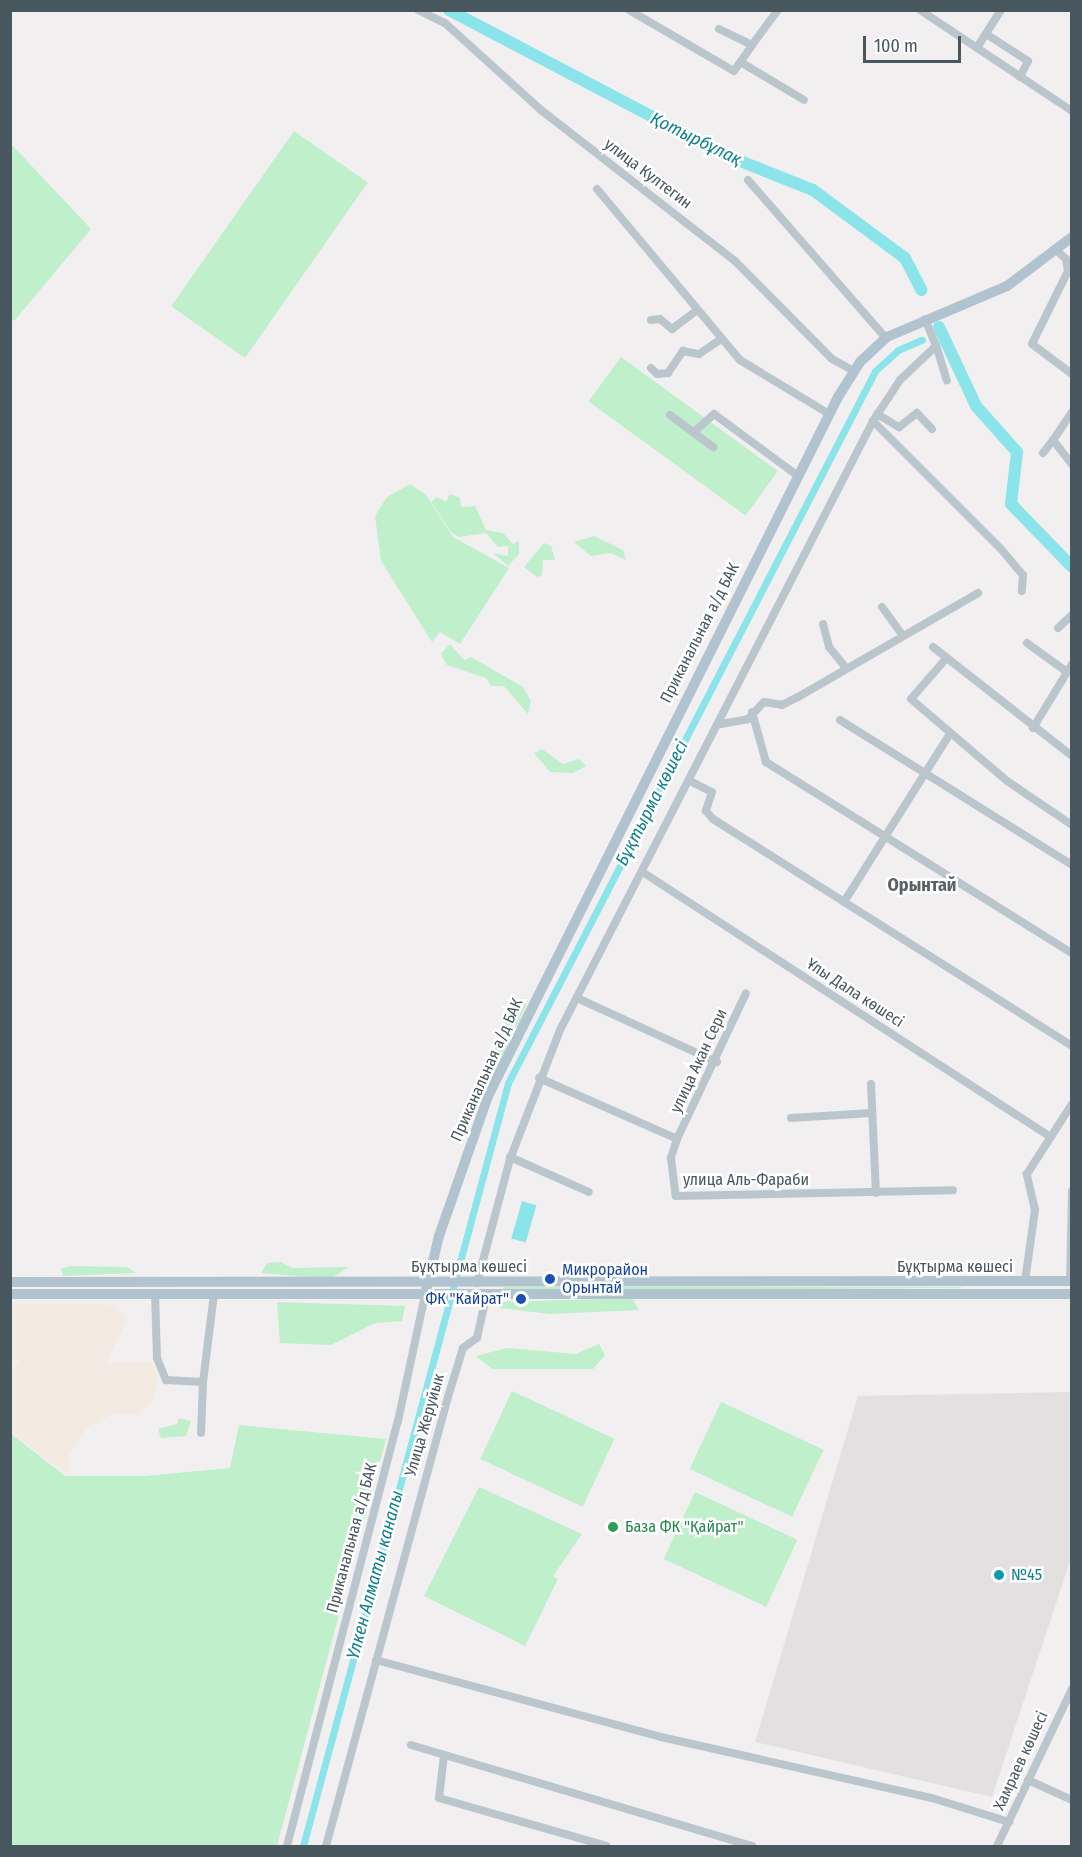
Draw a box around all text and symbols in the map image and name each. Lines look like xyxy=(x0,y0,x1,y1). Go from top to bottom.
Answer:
scale bar xyxy=(866,24,964,62)
text: 100 m xyxy=(874,35,918,57)
water label: Қотырбұлақ xyxy=(647,108,745,170)
street label: улица Култегин xyxy=(600,135,696,213)
street label: Приканальная а/д БАК xyxy=(656,560,744,706)
water label: Бұқтырма көшесі xyxy=(611,737,693,869)
district label: Орынтай xyxy=(888,874,956,896)
street label: Ұлы Дала көшесі xyxy=(803,954,907,1032)
street label: Приканальная а/д БАК xyxy=(447,996,527,1144)
street label: улица Акан Сери xyxy=(667,1006,731,1116)
street label: улица Аль-Фараби xyxy=(683,1170,809,1190)
street label: Бұқтырма көшесі xyxy=(411,1257,527,1277)
street label: Бұқтырма көшесі xyxy=(897,1257,1013,1277)
place label: Микрорайон Орынтай xyxy=(562,1260,648,1298)
marker: Микрорайон Орынтай xyxy=(543,1272,557,1286)
place label: ФК "Кайрат" xyxy=(425,1289,509,1309)
marker: ФК "Кайрат" xyxy=(514,1292,528,1306)
street label: Улица Жеруйык xyxy=(401,1372,449,1478)
street label: Приканальная а/д БАК xyxy=(323,1461,381,1615)
water label: Үлкен Алматы каналы xyxy=(342,1488,408,1662)
place label: База ФК "Қайрат" xyxy=(625,1517,744,1537)
marker: База ФК "Қайрат" xyxy=(606,1520,620,1534)
place label: №45 xyxy=(1011,1565,1042,1585)
marker: №45 xyxy=(992,1568,1006,1582)
street label: Хамраев көшесі xyxy=(990,1708,1052,1814)

